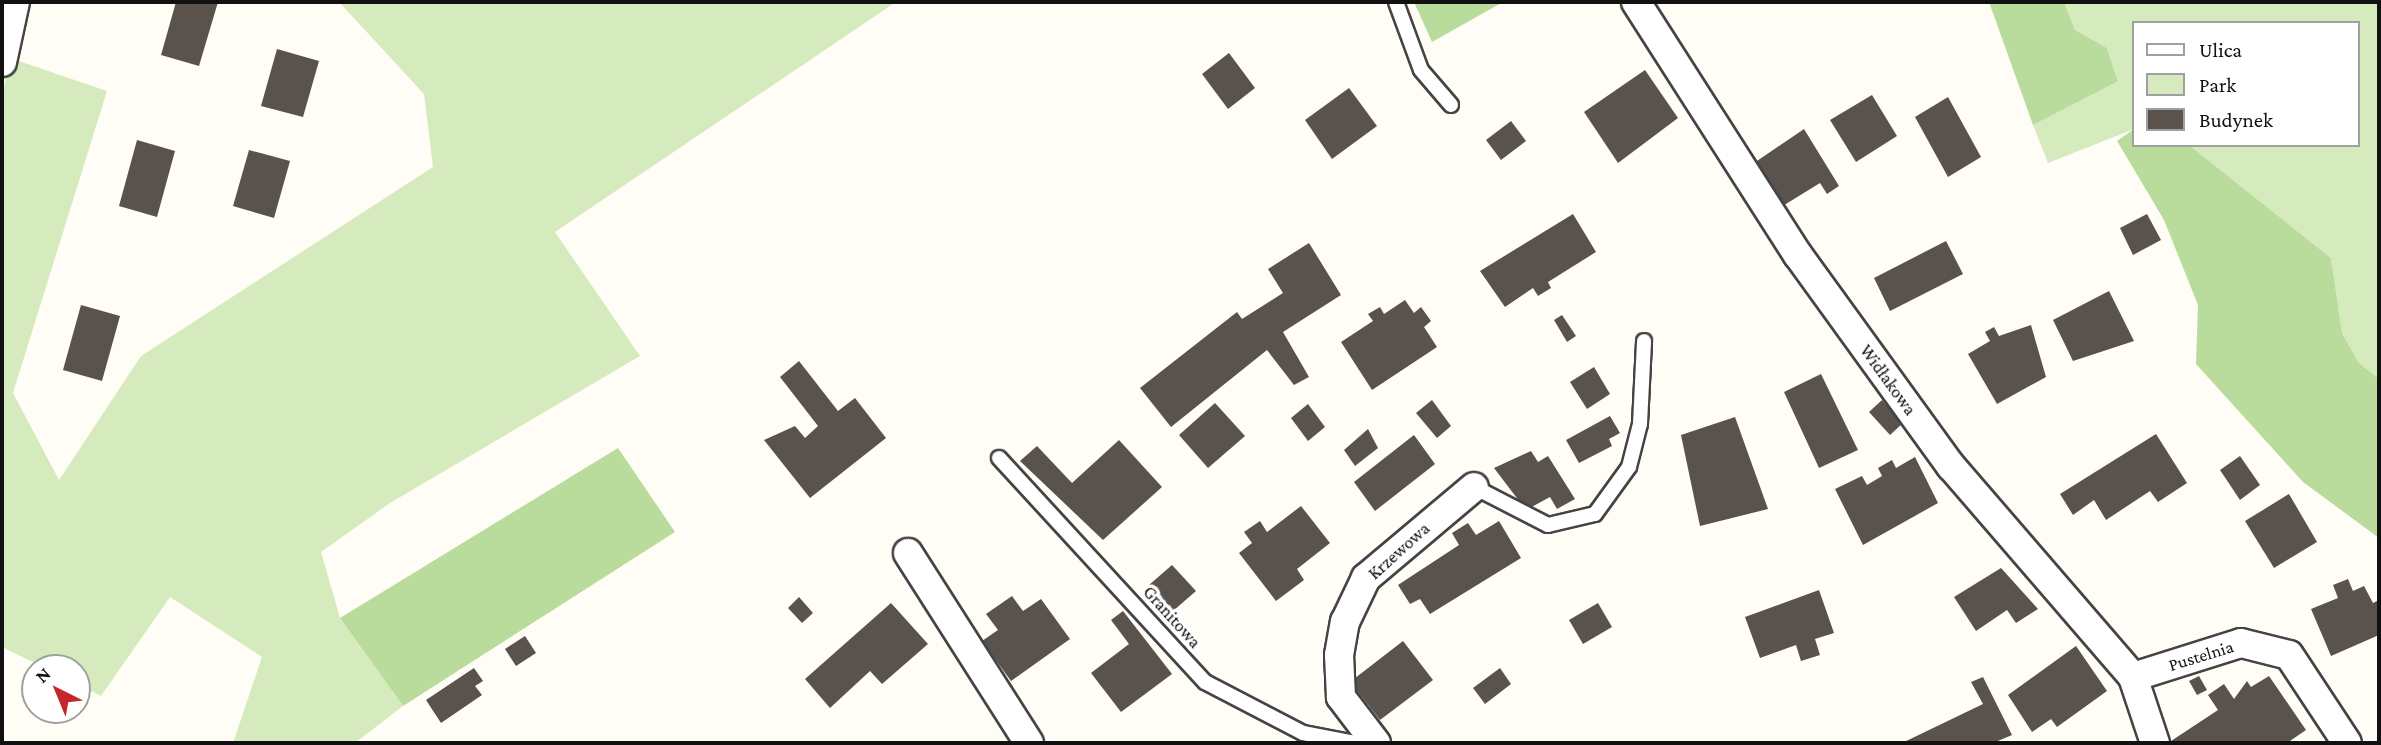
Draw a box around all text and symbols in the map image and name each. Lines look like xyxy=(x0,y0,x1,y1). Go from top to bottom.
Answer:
legend xyxy=(2132,21,2360,147)
text: Ulica xyxy=(2199,38,2242,62)
text: Park xyxy=(2199,73,2236,97)
text: Budynek xyxy=(2199,108,2273,132)
street label: Widłakowa xyxy=(1855,340,1921,420)
street label: Krzewowa xyxy=(1364,518,1434,584)
street label: Granitowa xyxy=(1138,581,1206,653)
street label: Pustelnia xyxy=(2166,636,2236,676)
north arrow xyxy=(21,654,91,724)
text: N xyxy=(31,663,55,687)

